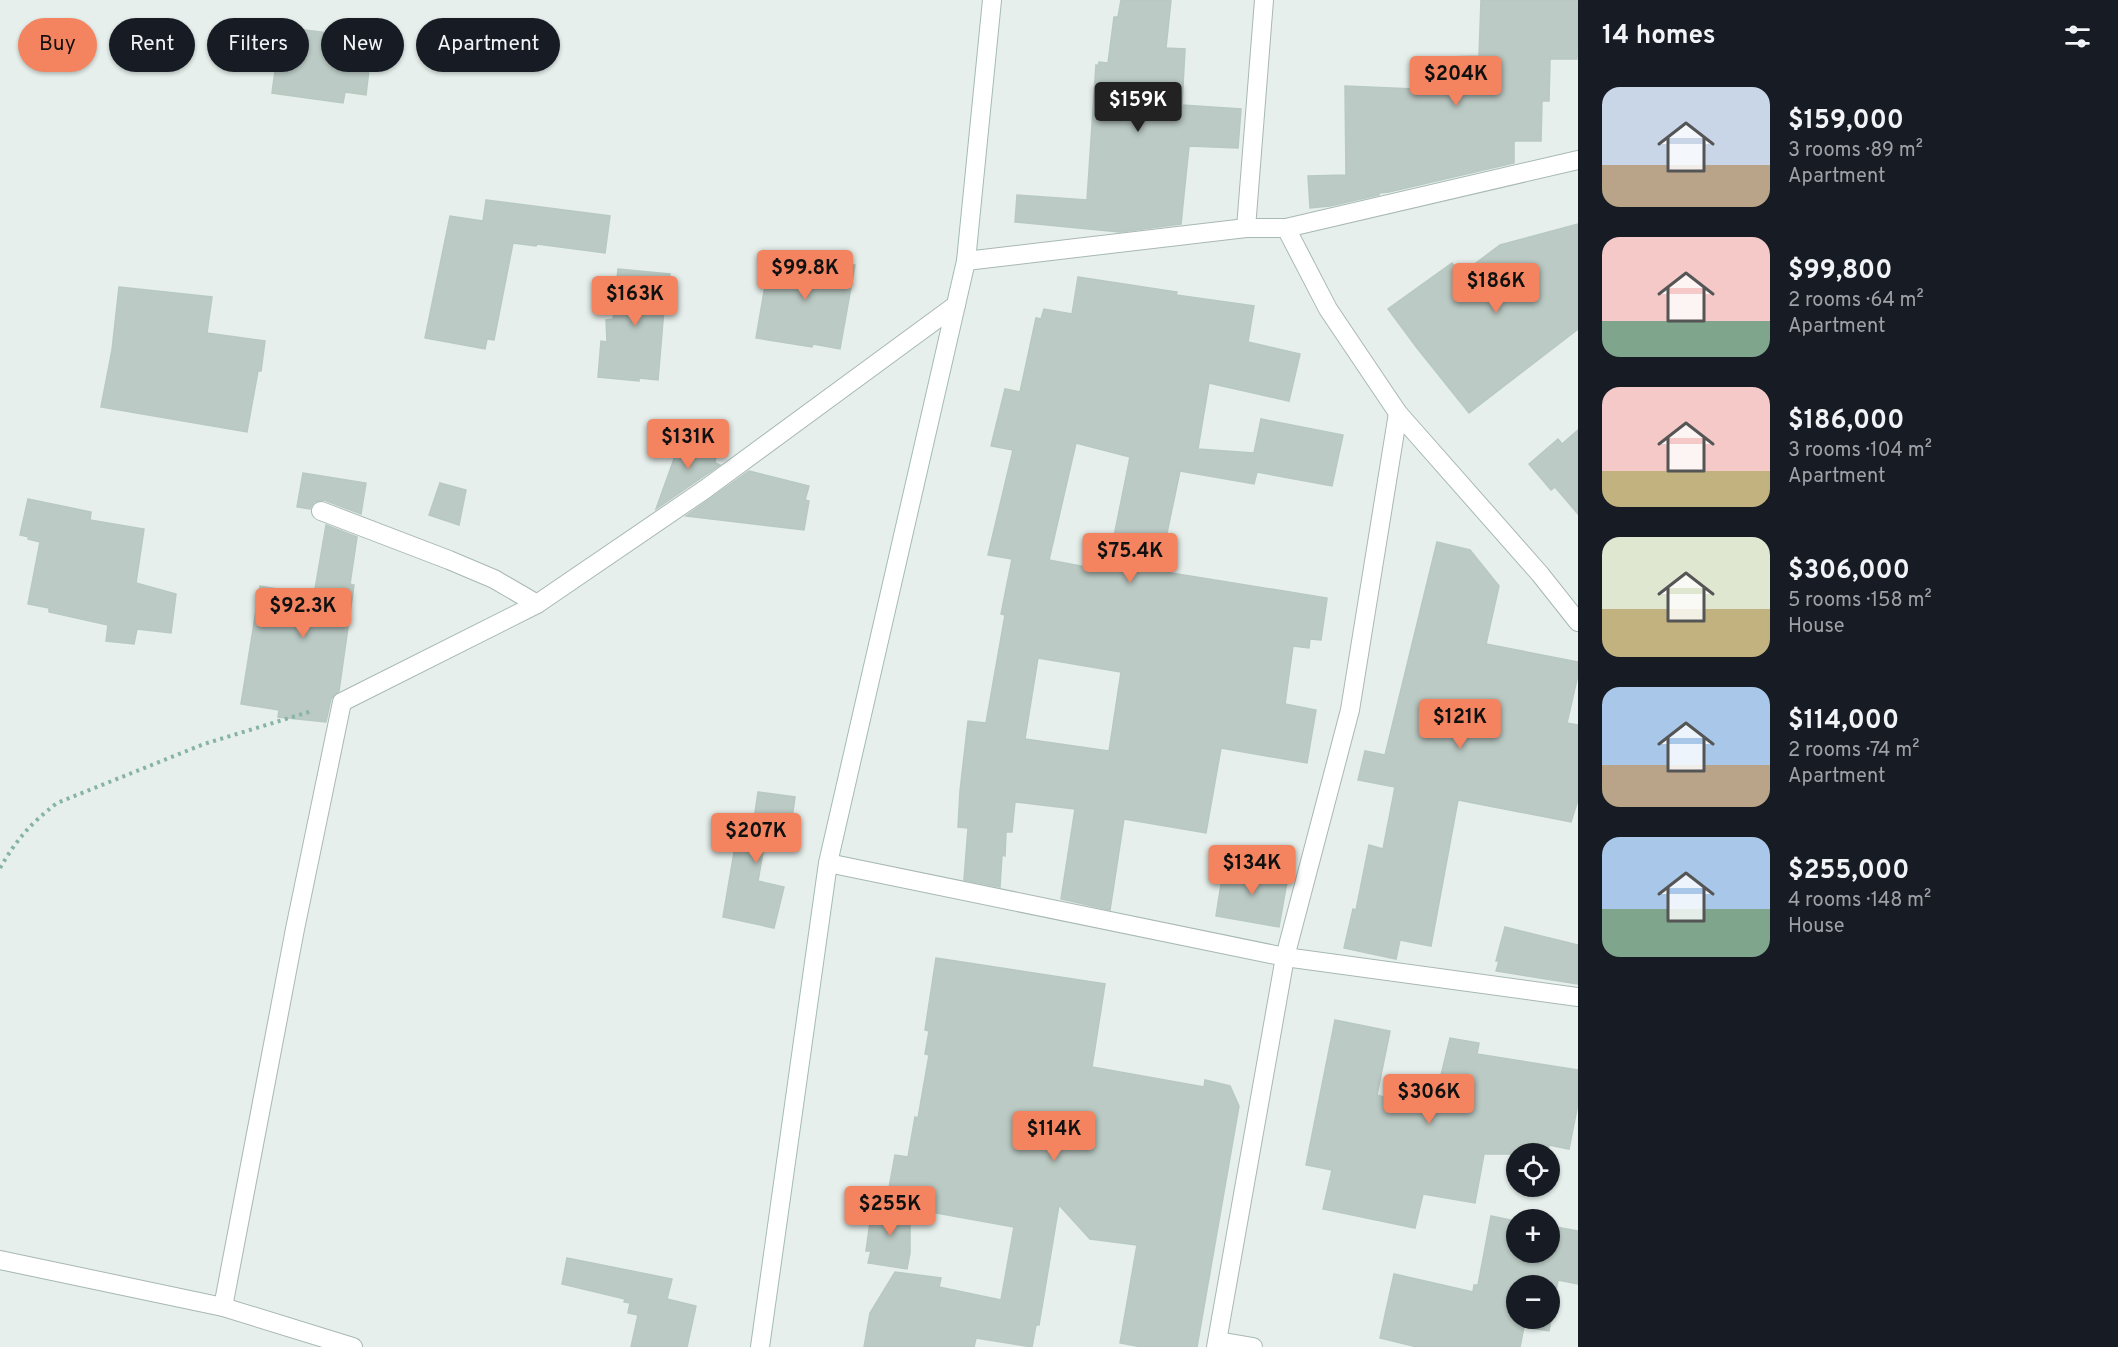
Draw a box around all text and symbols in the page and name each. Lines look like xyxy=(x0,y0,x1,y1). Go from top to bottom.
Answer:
chip: Buy xyxy=(18,18,97,72)
chip: Rent xyxy=(109,18,195,72)
chip: Filters xyxy=(207,18,309,72)
chip: New xyxy=(321,18,404,72)
chip: Apartment xyxy=(416,18,560,72)
text: 14 homes xyxy=(1602,20,1716,53)
icon: filters xyxy=(2061,20,2094,53)
pin: $204K xyxy=(1414,56,1498,107)
text: $204K xyxy=(1424,62,1488,88)
pin: $159K xyxy=(1096,82,1180,133)
text: $159K xyxy=(1109,88,1167,114)
text: $159,000 xyxy=(1788,105,1904,138)
icon: home xyxy=(1650,111,1722,183)
text: 3 rooms · 89 m² xyxy=(1788,138,1923,164)
text: Apartment xyxy=(1788,164,1886,190)
pin: $99.8K xyxy=(756,250,854,301)
text: $99,800 xyxy=(1788,255,1892,288)
text: $99.8K xyxy=(771,256,839,282)
icon: home xyxy=(1650,261,1722,333)
pin: $186K xyxy=(1454,263,1538,314)
text: $186K xyxy=(1466,269,1526,295)
pin: $163K xyxy=(593,276,677,327)
text: $163K xyxy=(606,282,664,308)
text: 2 rooms · 64 m² xyxy=(1788,288,1924,314)
text: Apartment xyxy=(1788,314,1886,340)
text: $186,000 xyxy=(1788,405,1904,438)
icon: home xyxy=(1650,411,1722,483)
pin: $131K xyxy=(646,419,730,470)
text: $131K xyxy=(661,425,715,451)
text: 3 rooms · 104 m² xyxy=(1788,438,1932,464)
text: Apartment xyxy=(1788,464,1886,490)
pin: $75.4K xyxy=(1081,533,1179,584)
text: $75.4K xyxy=(1097,539,1163,565)
text: $306,000 xyxy=(1788,555,1910,588)
icon: home xyxy=(1650,561,1722,633)
pin: $92.3K xyxy=(254,588,352,639)
text: 5 rooms · 158 m² xyxy=(1788,588,1932,614)
text: $92.3K xyxy=(269,594,337,620)
text: House xyxy=(1788,614,1844,640)
pin: $121K xyxy=(1418,699,1502,750)
text: $121K xyxy=(1433,705,1487,731)
text: $114,000 xyxy=(1788,705,1899,738)
icon: home xyxy=(1650,711,1722,783)
text: 2 rooms · 74 m² xyxy=(1788,738,1919,764)
text: Apartment xyxy=(1788,764,1886,790)
pin: $207K xyxy=(714,813,798,864)
text: $207K xyxy=(725,819,787,845)
pin: $134K xyxy=(1210,845,1294,896)
text: $134K xyxy=(1222,851,1282,877)
text: $255,000 xyxy=(1788,855,1909,888)
icon: home xyxy=(1650,861,1722,933)
text: 4 rooms · 148 m² xyxy=(1788,888,1931,914)
text: House xyxy=(1788,914,1844,940)
pin: $306K xyxy=(1387,1074,1471,1125)
text: $306K xyxy=(1397,1080,1461,1106)
pin: $114K xyxy=(1012,1111,1096,1162)
text: $114K xyxy=(1026,1117,1082,1143)
map controls xyxy=(1506,1143,1560,1329)
button: locate xyxy=(1506,1143,1560,1197)
pin: $255K xyxy=(848,1186,932,1237)
text: $255K xyxy=(859,1192,921,1218)
button: + xyxy=(1506,1209,1560,1263)
button: − xyxy=(1506,1275,1560,1329)

